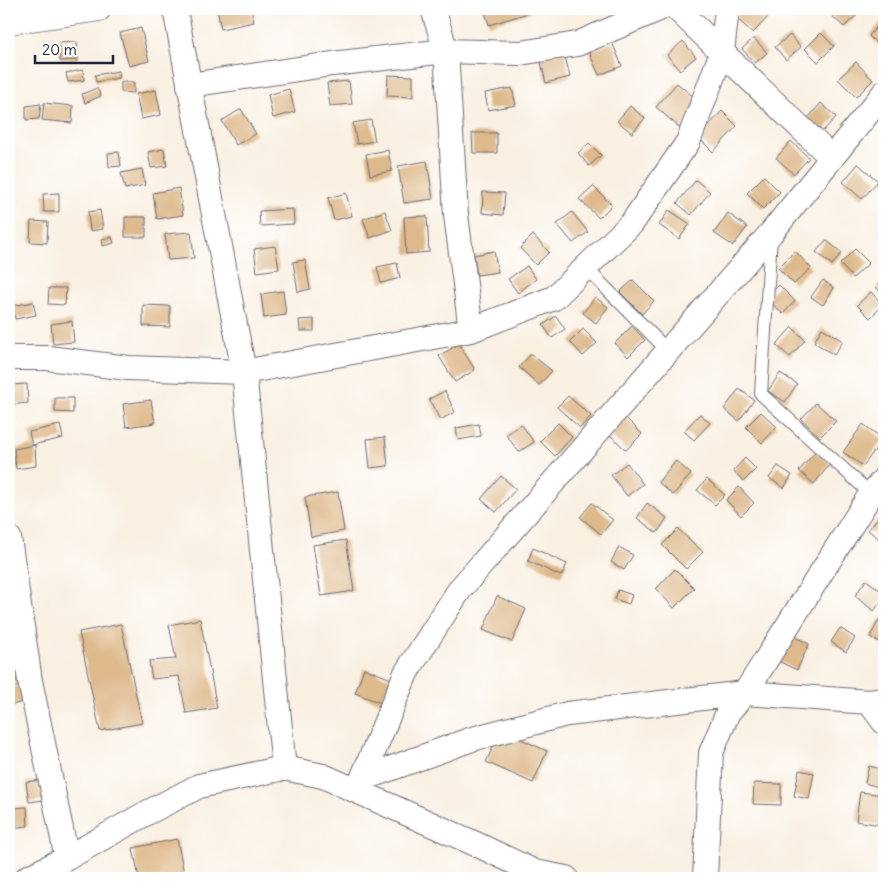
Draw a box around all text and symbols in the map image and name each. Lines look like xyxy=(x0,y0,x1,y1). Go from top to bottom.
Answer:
scale bar xyxy=(35,32,112,64)
text: 20 m xyxy=(42,40,77,59)

